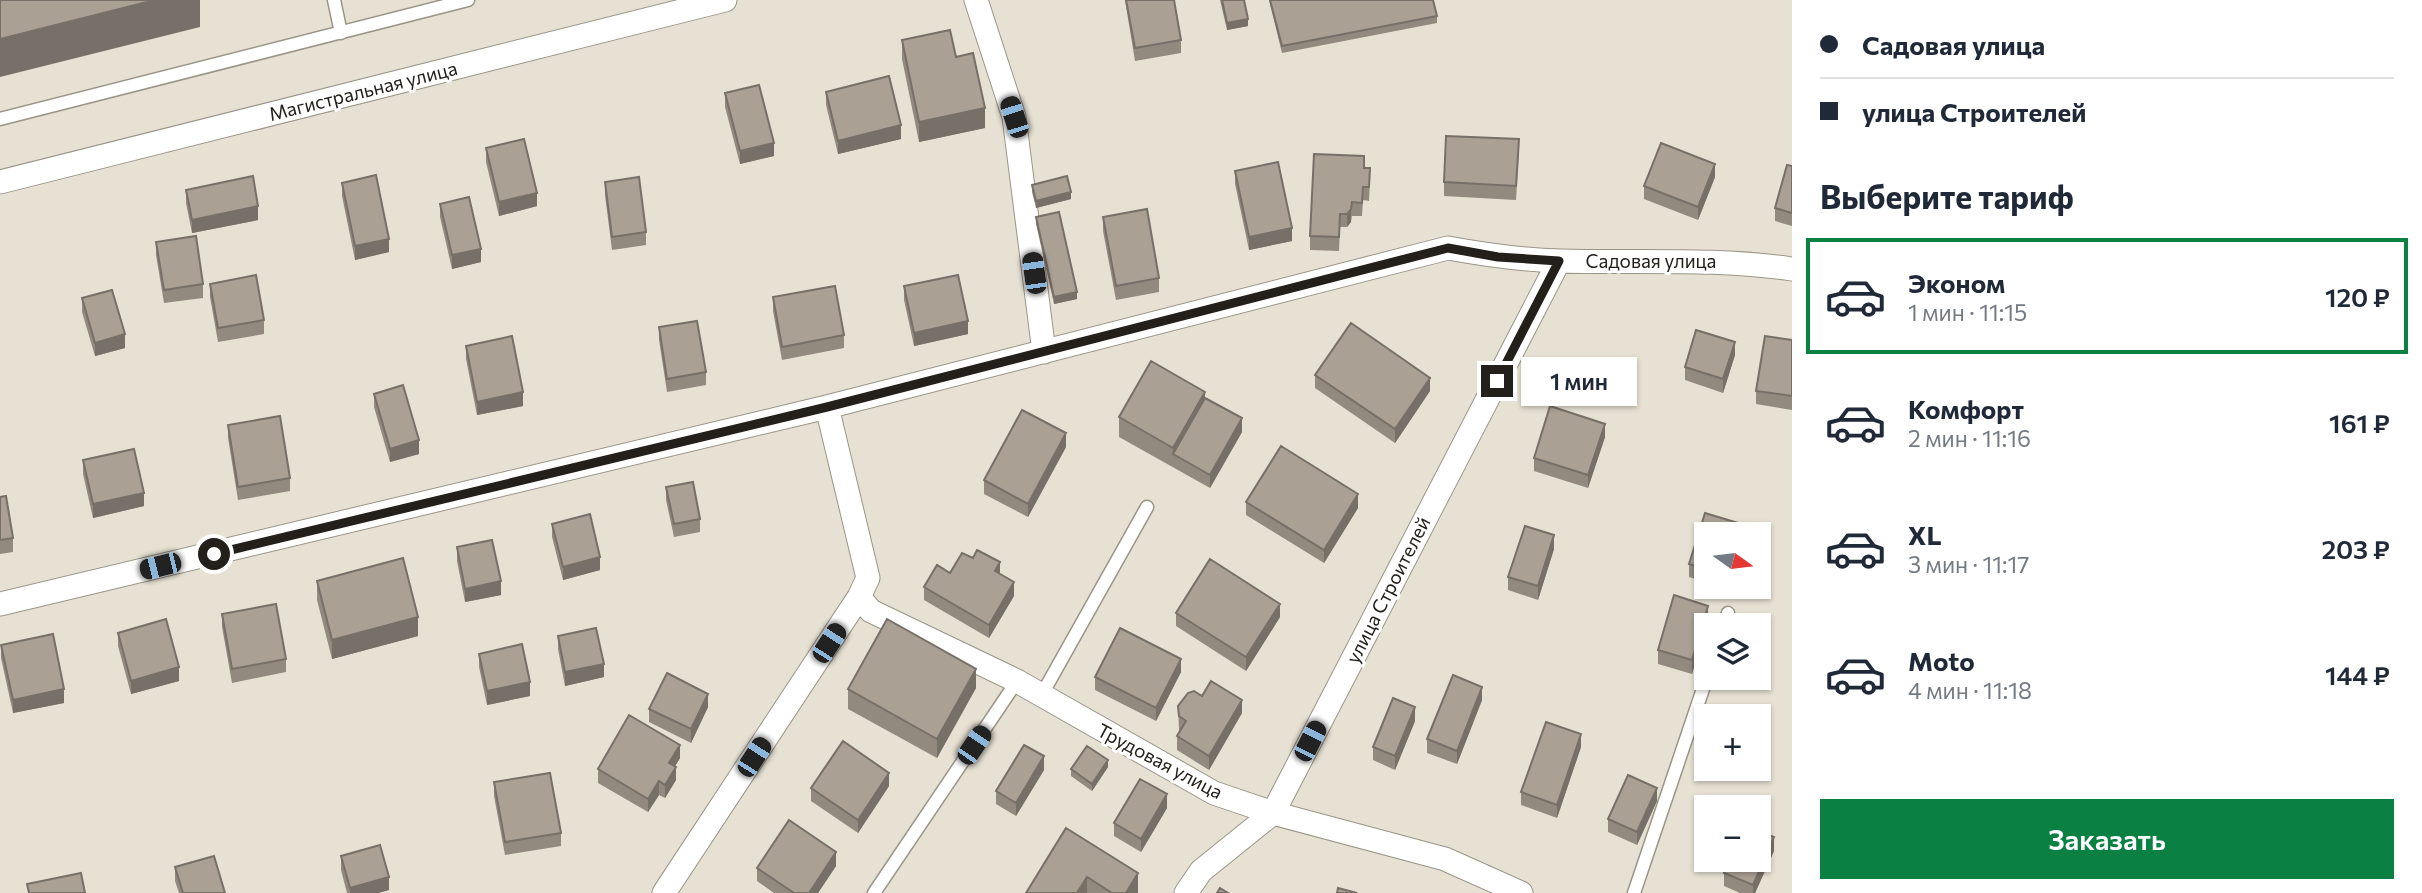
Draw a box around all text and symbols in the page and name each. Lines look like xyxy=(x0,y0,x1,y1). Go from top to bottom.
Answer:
text: Садовая улица xyxy=(1862,29,2045,60)
street label: Магистральная улица xyxy=(266,56,459,125)
car xyxy=(998,94,1031,140)
text: улица Строителей xyxy=(1862,96,2086,127)
text: Выберите тариф xyxy=(1820,176,2074,216)
street label: Садовая улица xyxy=(1586,249,1716,272)
car xyxy=(1021,251,1048,295)
icon: car xyxy=(1824,265,1887,328)
text: Эконом xyxy=(1908,267,2005,298)
text: 120 ₽ xyxy=(2325,281,2390,312)
text: 1 мин · 11:15 xyxy=(1908,298,2027,326)
callout: 1 мин xyxy=(1522,356,1637,406)
route end xyxy=(1481,365,1513,397)
text: 1 мин xyxy=(1550,367,1608,395)
icon: car xyxy=(1824,391,1887,454)
text: Комфорт xyxy=(1908,393,2024,424)
text: 161 ₽ xyxy=(2329,407,2390,438)
text: 2 мин · 11:16 xyxy=(1908,424,2031,452)
street label: улица Строителей xyxy=(1341,513,1434,667)
icon: car xyxy=(1824,517,1887,580)
text: XL xyxy=(1908,519,1942,550)
north arrow xyxy=(1694,522,1771,598)
map controls xyxy=(1694,522,1771,872)
text: 203 ₽ xyxy=(2322,533,2390,564)
route start xyxy=(198,538,230,570)
text: 3 мин · 11:17 xyxy=(1908,550,2030,578)
car xyxy=(138,551,183,581)
button: layers xyxy=(1694,613,1771,690)
car xyxy=(809,620,850,666)
icon: car xyxy=(1824,643,1887,706)
text: Moto xyxy=(1908,645,1975,676)
text: 144 ₽ xyxy=(2325,659,2390,690)
text: 4 мин · 11:18 xyxy=(1908,676,2032,704)
button: + xyxy=(1694,704,1771,781)
street label: Трудовая улица xyxy=(1094,718,1227,803)
car xyxy=(1292,718,1329,764)
car xyxy=(954,722,995,768)
car xyxy=(734,734,775,780)
button: − xyxy=(1694,795,1771,872)
button: Заказать xyxy=(1820,799,2394,879)

